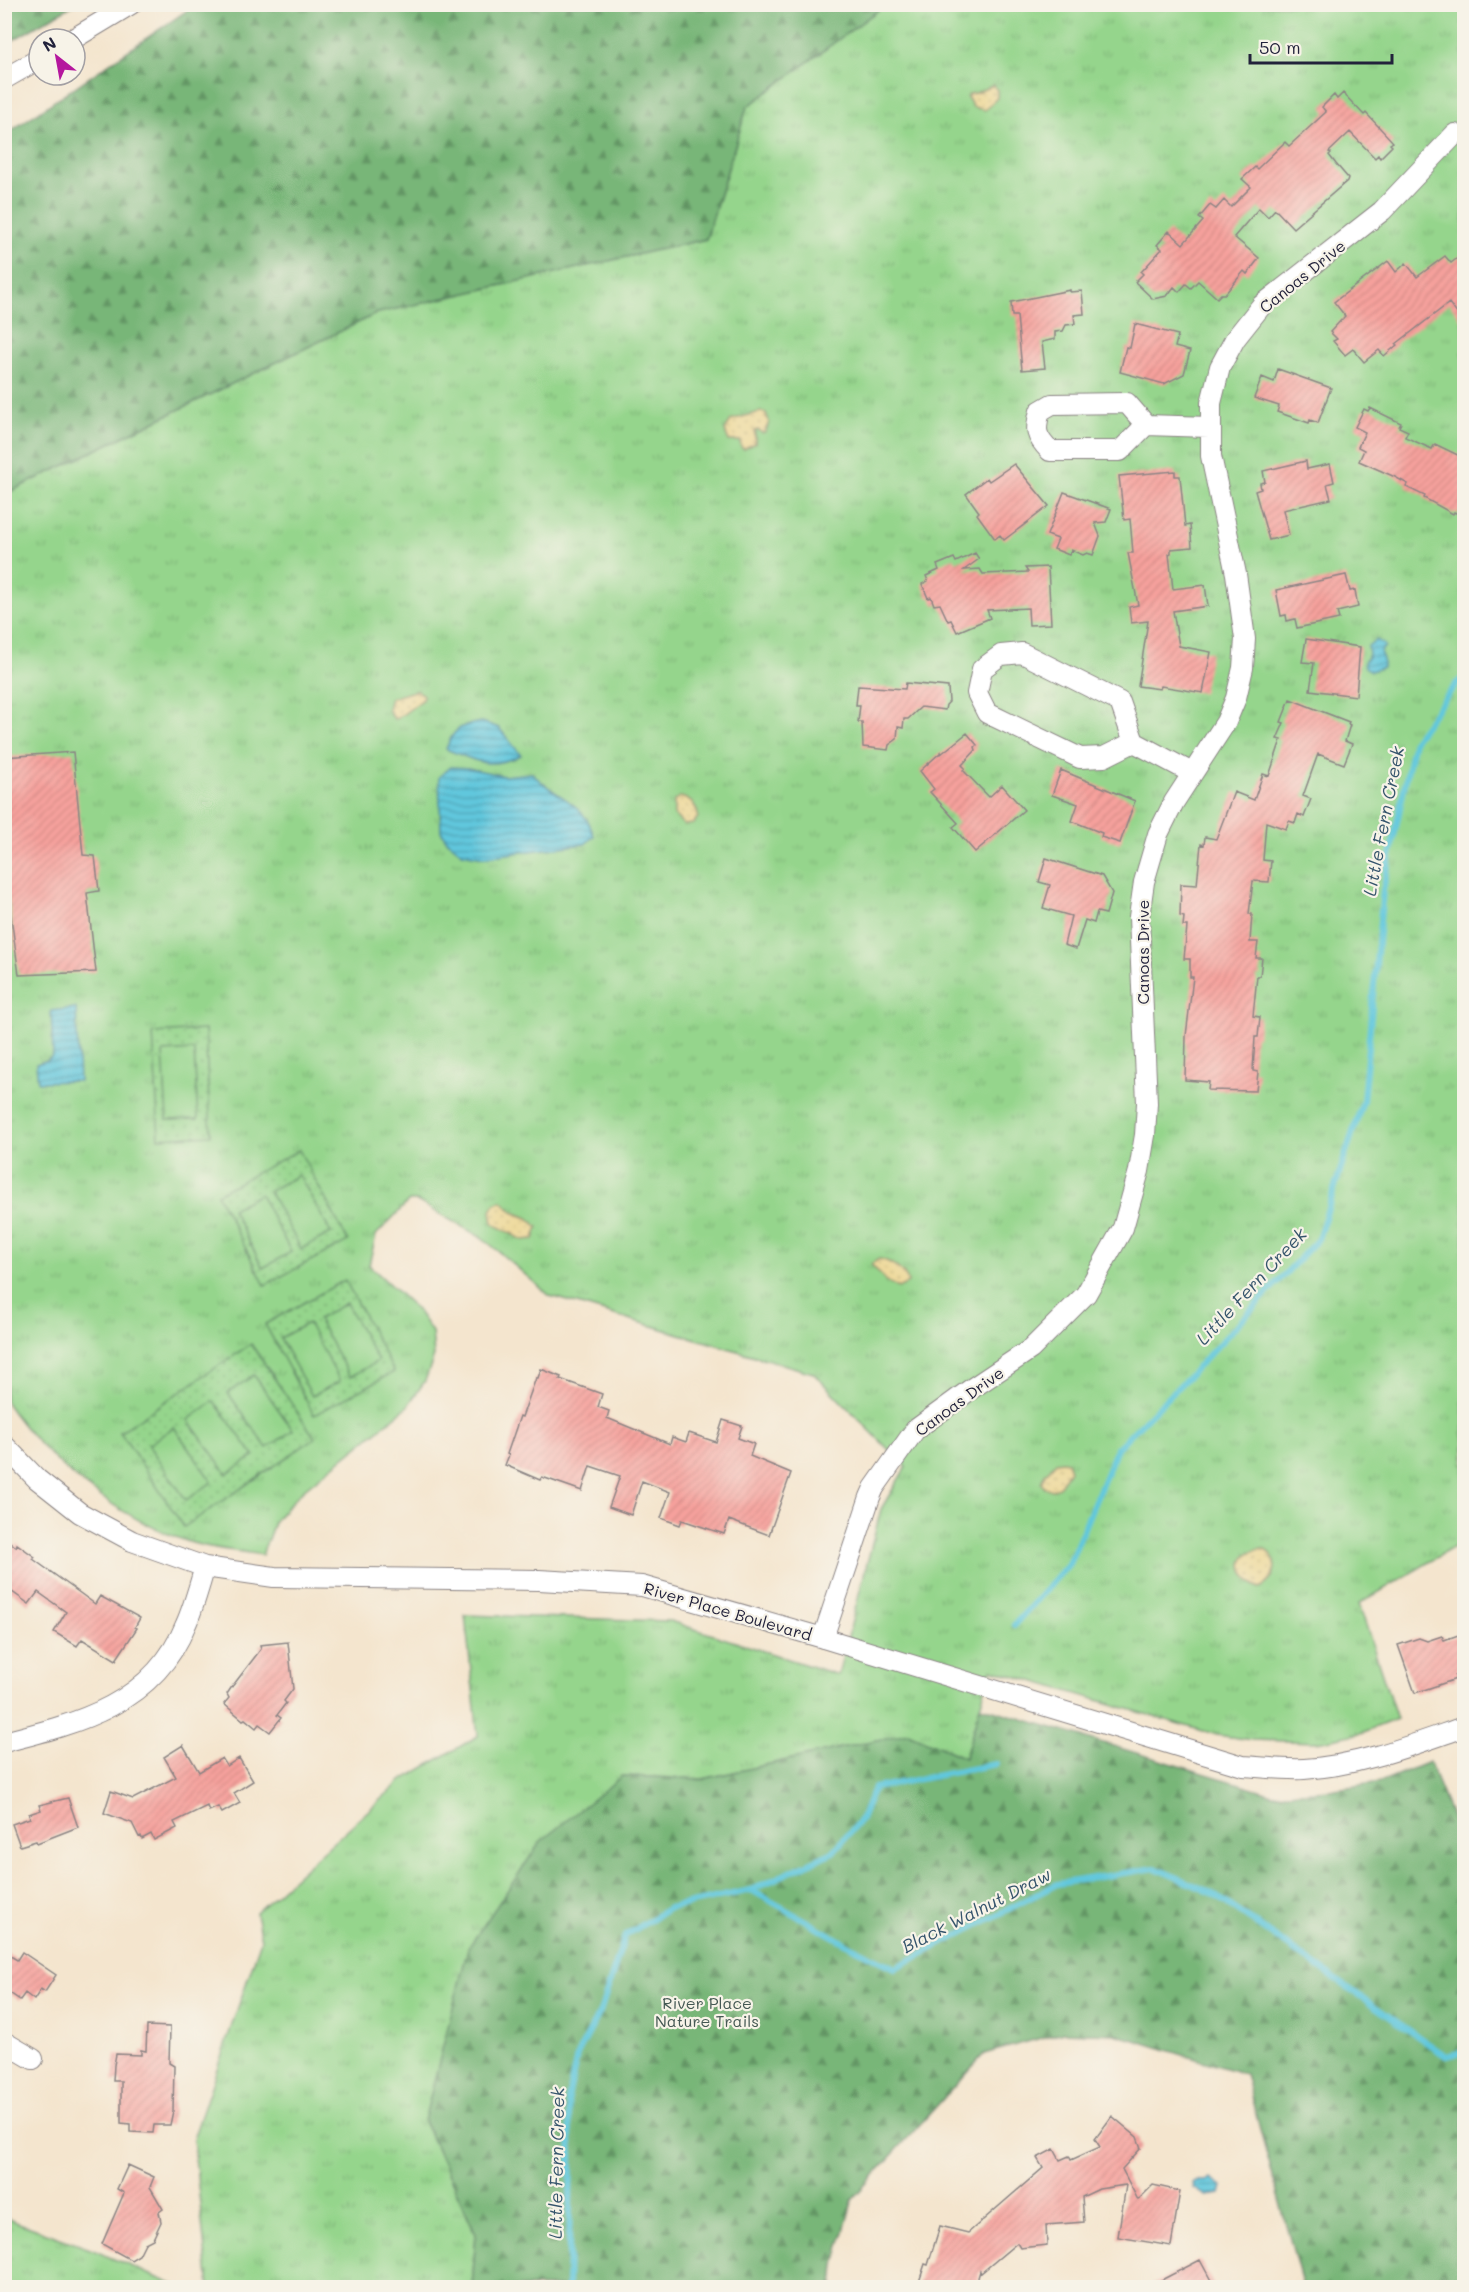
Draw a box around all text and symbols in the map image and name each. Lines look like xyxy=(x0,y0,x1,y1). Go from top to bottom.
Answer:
north arrow xyxy=(27,27,87,87)
scale bar xyxy=(1250,27,1392,65)
text: N xyxy=(38,32,60,56)
text: 50 m xyxy=(1259,35,1301,59)
street label: Canoas Drive xyxy=(1255,235,1349,317)
water label: Little Fern Creek xyxy=(1357,744,1409,898)
street label: Canoas Drive xyxy=(1132,900,1153,1004)
water label: Little Fern Creek xyxy=(1190,1222,1312,1350)
street label: Canoas Drive xyxy=(910,1362,1008,1440)
street label: River Place Boulevard xyxy=(642,1577,814,1645)
water label: Black Walnut Draw xyxy=(897,1862,1055,1958)
park label: River Place Nature Trails xyxy=(655,1992,759,2031)
water label: Little Fern Creek xyxy=(543,2086,569,2239)

